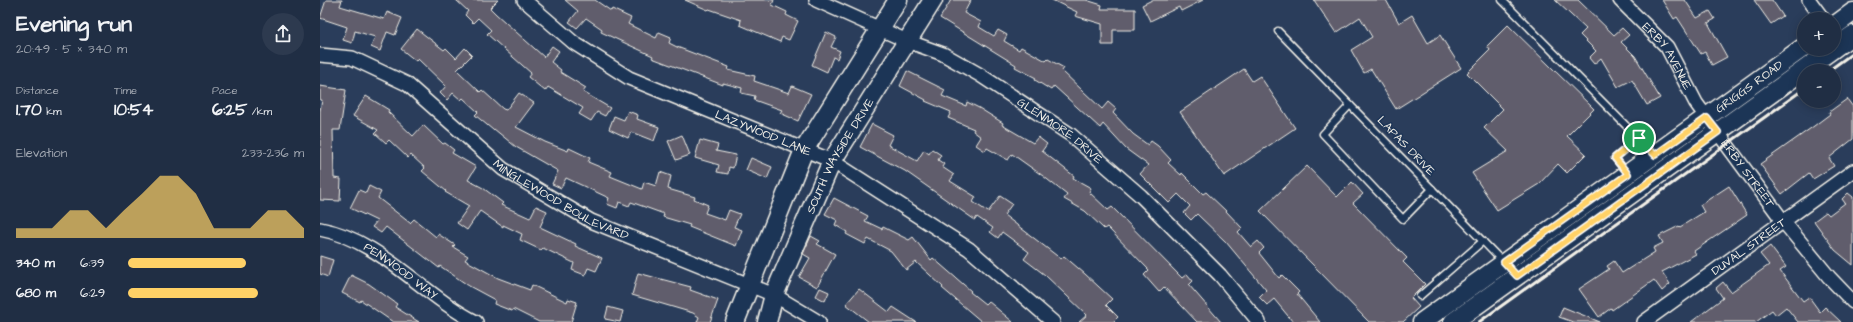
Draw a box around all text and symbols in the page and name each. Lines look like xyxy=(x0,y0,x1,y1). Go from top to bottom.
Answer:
text: Evening run xyxy=(16,9,132,40)
map controls xyxy=(1797,12,1841,108)
button: + xyxy=(1797,12,1841,56)
button: share xyxy=(262,13,304,55)
street label: ERBY AVENUE xyxy=(1638,18,1696,93)
text: 20:49 · 5 × 340 m xyxy=(16,40,127,58)
street label: GRIGGS ROAD xyxy=(1712,56,1787,117)
button: − xyxy=(1797,64,1841,108)
text: Distance xyxy=(16,83,59,98)
text: Time xyxy=(114,83,137,98)
text: Pace xyxy=(212,83,238,98)
street label: GLENMORE DRIVE xyxy=(1014,93,1106,167)
street label: SOUTH WAYSIDE DRIVE xyxy=(802,95,878,216)
text: 1.70 xyxy=(16,98,42,122)
text: 10:54 xyxy=(114,98,153,122)
text: 6:25 xyxy=(212,98,247,122)
text: km xyxy=(42,104,61,119)
text: /km xyxy=(247,104,272,119)
street label: LAZYWOOD LANE xyxy=(712,106,814,160)
street label: LAPAS DRIVE xyxy=(1373,113,1439,179)
pin xyxy=(1622,121,1656,155)
icon: arrive xyxy=(1628,127,1650,149)
street label: ERBY STREET xyxy=(1717,136,1779,211)
text: Elevation xyxy=(16,144,67,162)
text: 233–236 m xyxy=(242,144,304,162)
street label: MINGLEWOOD BOULEVARD xyxy=(489,155,632,244)
street label: DUVAL STREET xyxy=(1708,213,1790,279)
street label: PENWOOD WAY xyxy=(361,238,442,304)
text: 340 m xyxy=(16,254,55,272)
text: 6:39 xyxy=(80,254,104,272)
text: 680 m xyxy=(16,284,56,302)
text: 6:29 xyxy=(80,284,105,302)

